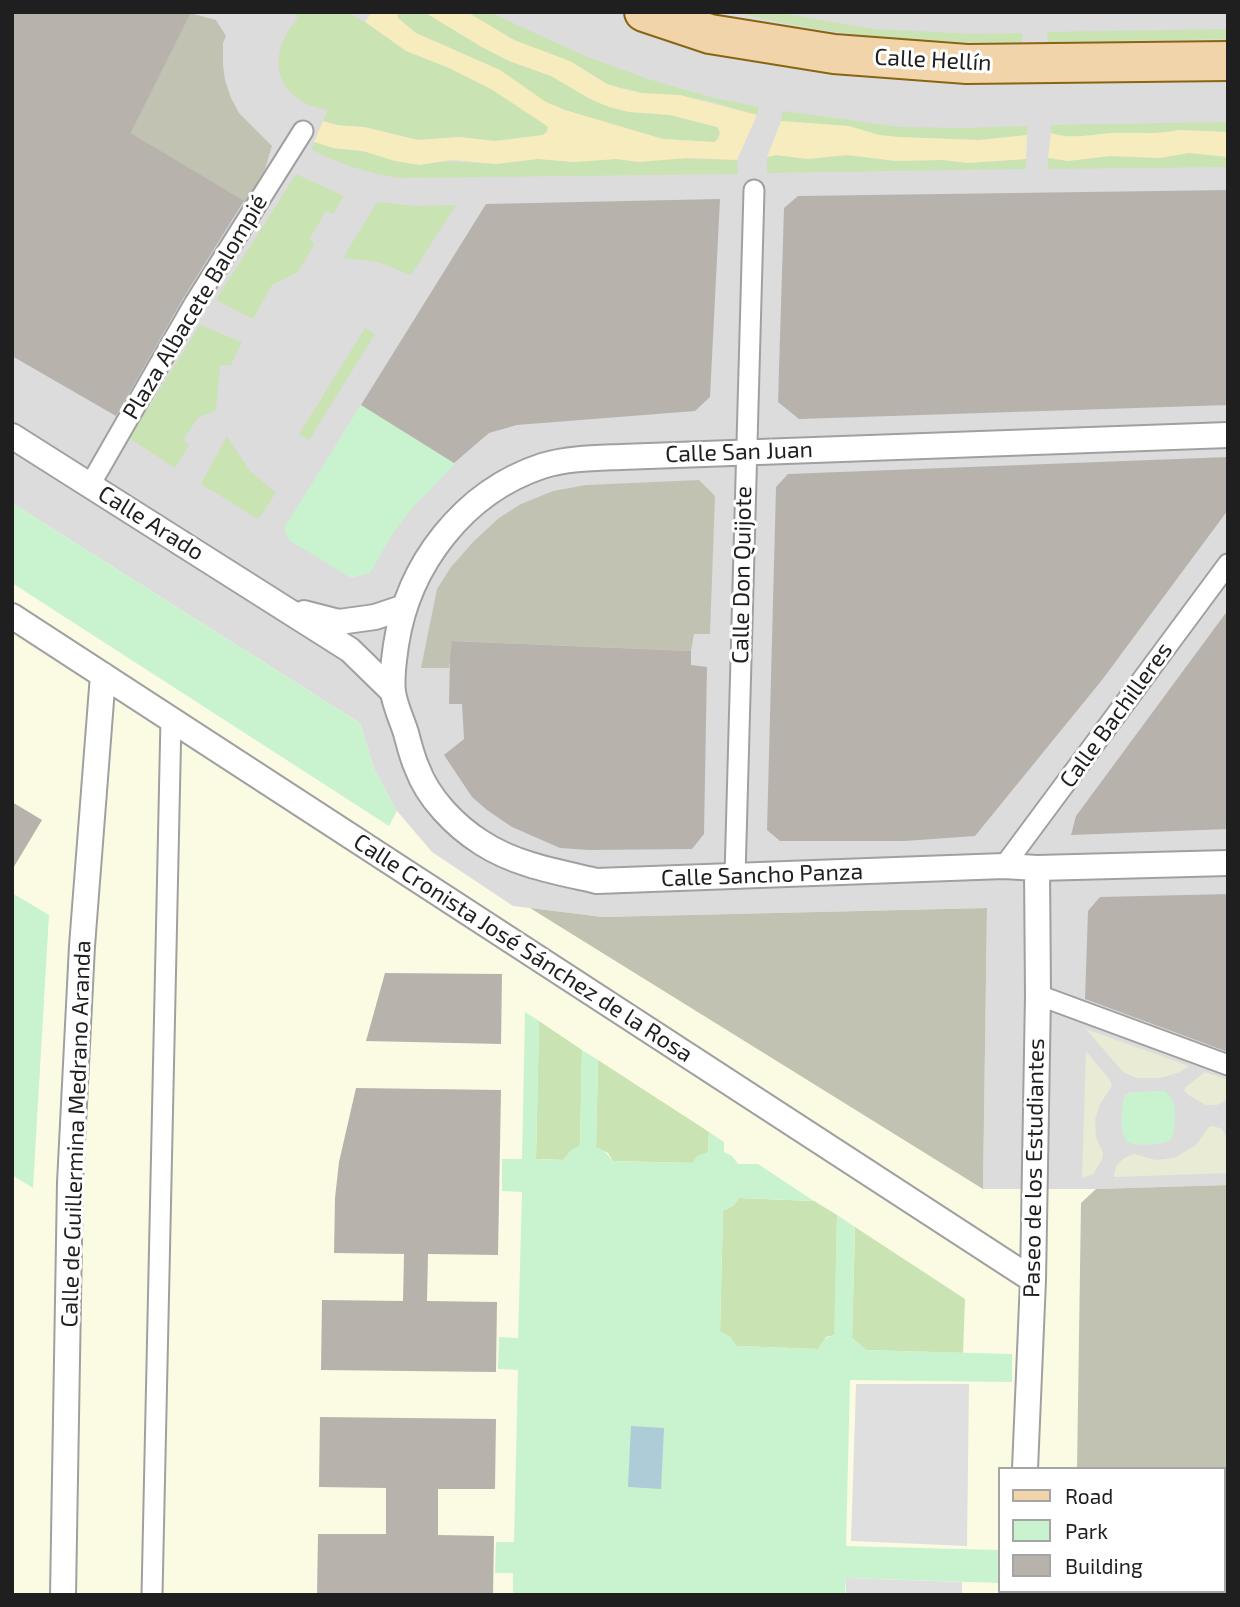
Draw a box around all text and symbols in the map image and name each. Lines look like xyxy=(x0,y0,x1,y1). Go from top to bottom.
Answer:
street label: Calle Hellín xyxy=(874,43,992,77)
street label: Plaza Albacete Balompié xyxy=(117,190,273,424)
street label: Calle San Juan xyxy=(665,436,813,468)
street label: Calle Arado xyxy=(93,480,209,566)
street label: Calle Don Quijote xyxy=(727,486,757,664)
street label: Calle Bachilleres xyxy=(1054,637,1178,793)
street label: Calle Cronista José Sánchez de la Rosa xyxy=(348,828,698,1068)
street label: Calle Sancho Panza xyxy=(660,858,864,892)
street label: Calle de Guillermina Medrano Aranda xyxy=(55,940,97,1328)
street label: Paseo de los Estudiantes xyxy=(1018,1038,1050,1298)
legend xyxy=(998,1467,1226,1593)
text: Road xyxy=(1065,1483,1113,1508)
text: Park xyxy=(1065,1518,1108,1543)
text: Building xyxy=(1065,1553,1143,1578)

